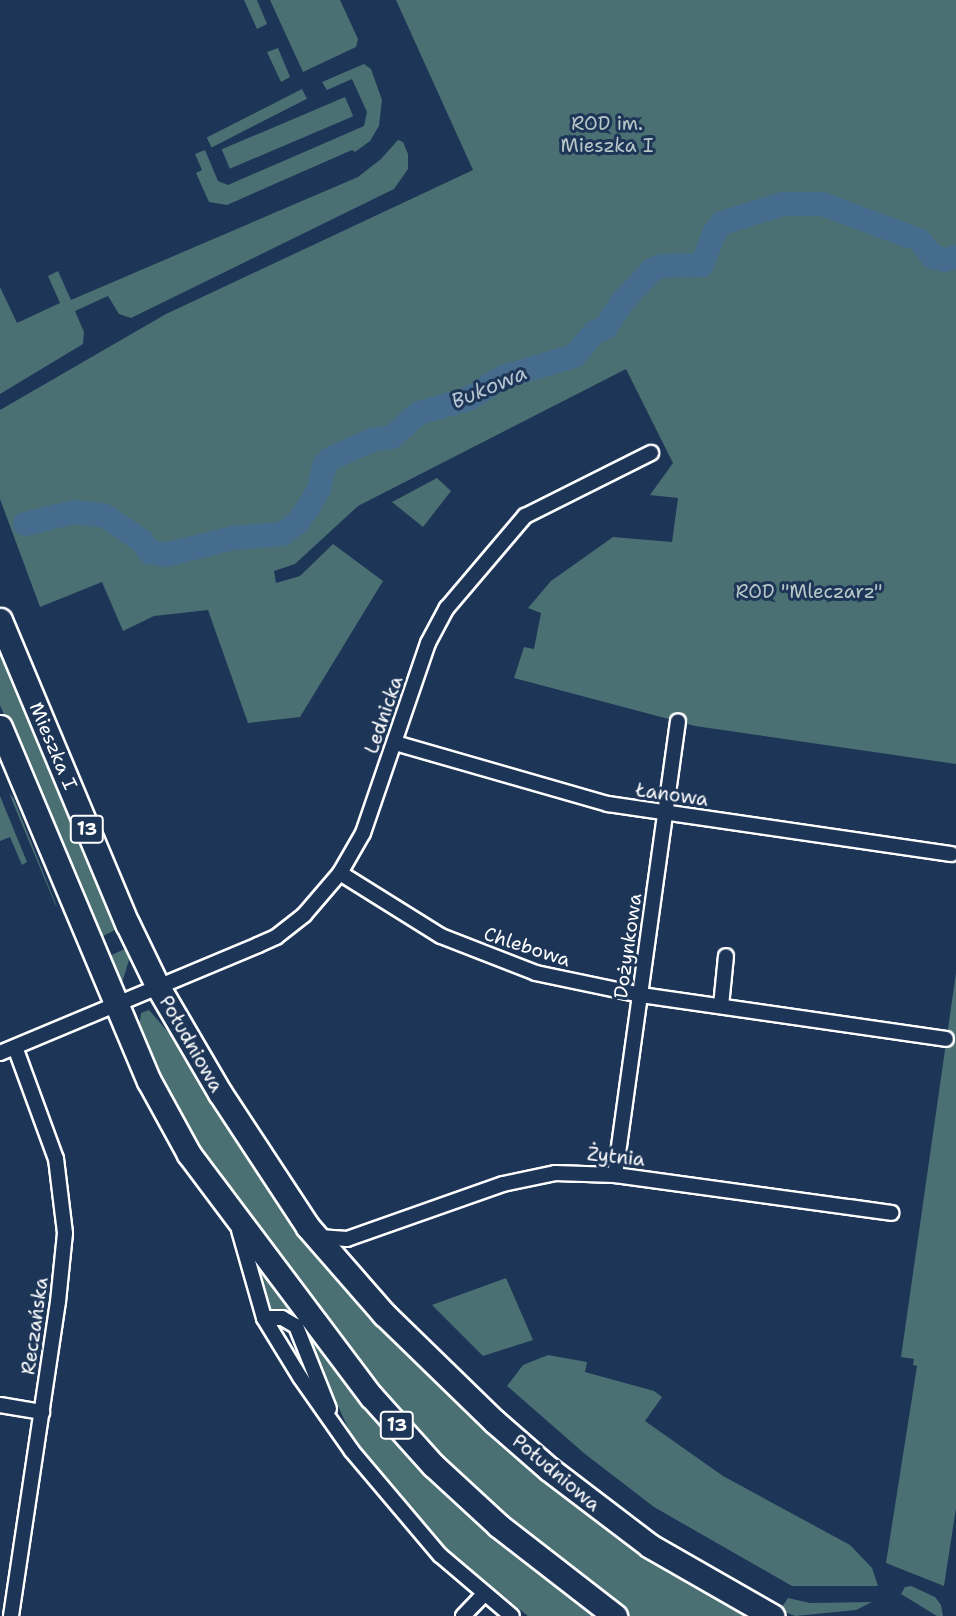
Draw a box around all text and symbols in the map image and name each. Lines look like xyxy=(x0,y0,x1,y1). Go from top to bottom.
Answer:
park label: ROD im. Mieszka I xyxy=(561,113,653,157)
water label: Bukowa xyxy=(447,360,531,414)
park label: ROD "Mleczarz" xyxy=(735,581,883,603)
street label: Lednicka xyxy=(360,673,408,757)
street label: Mieszka I xyxy=(24,699,82,793)
street label: Łanowa xyxy=(634,779,710,811)
road number: 13 xyxy=(70,814,104,844)
street label: Dożynkowa xyxy=(609,892,647,1000)
street label: Chlebowa xyxy=(481,922,573,972)
street label: Południowa xyxy=(154,992,228,1096)
street label: Żytnia xyxy=(586,1143,646,1171)
street label: Reczańska xyxy=(17,1276,53,1376)
road number: 13 xyxy=(380,1410,414,1440)
street label: Południowa xyxy=(507,1430,605,1516)

